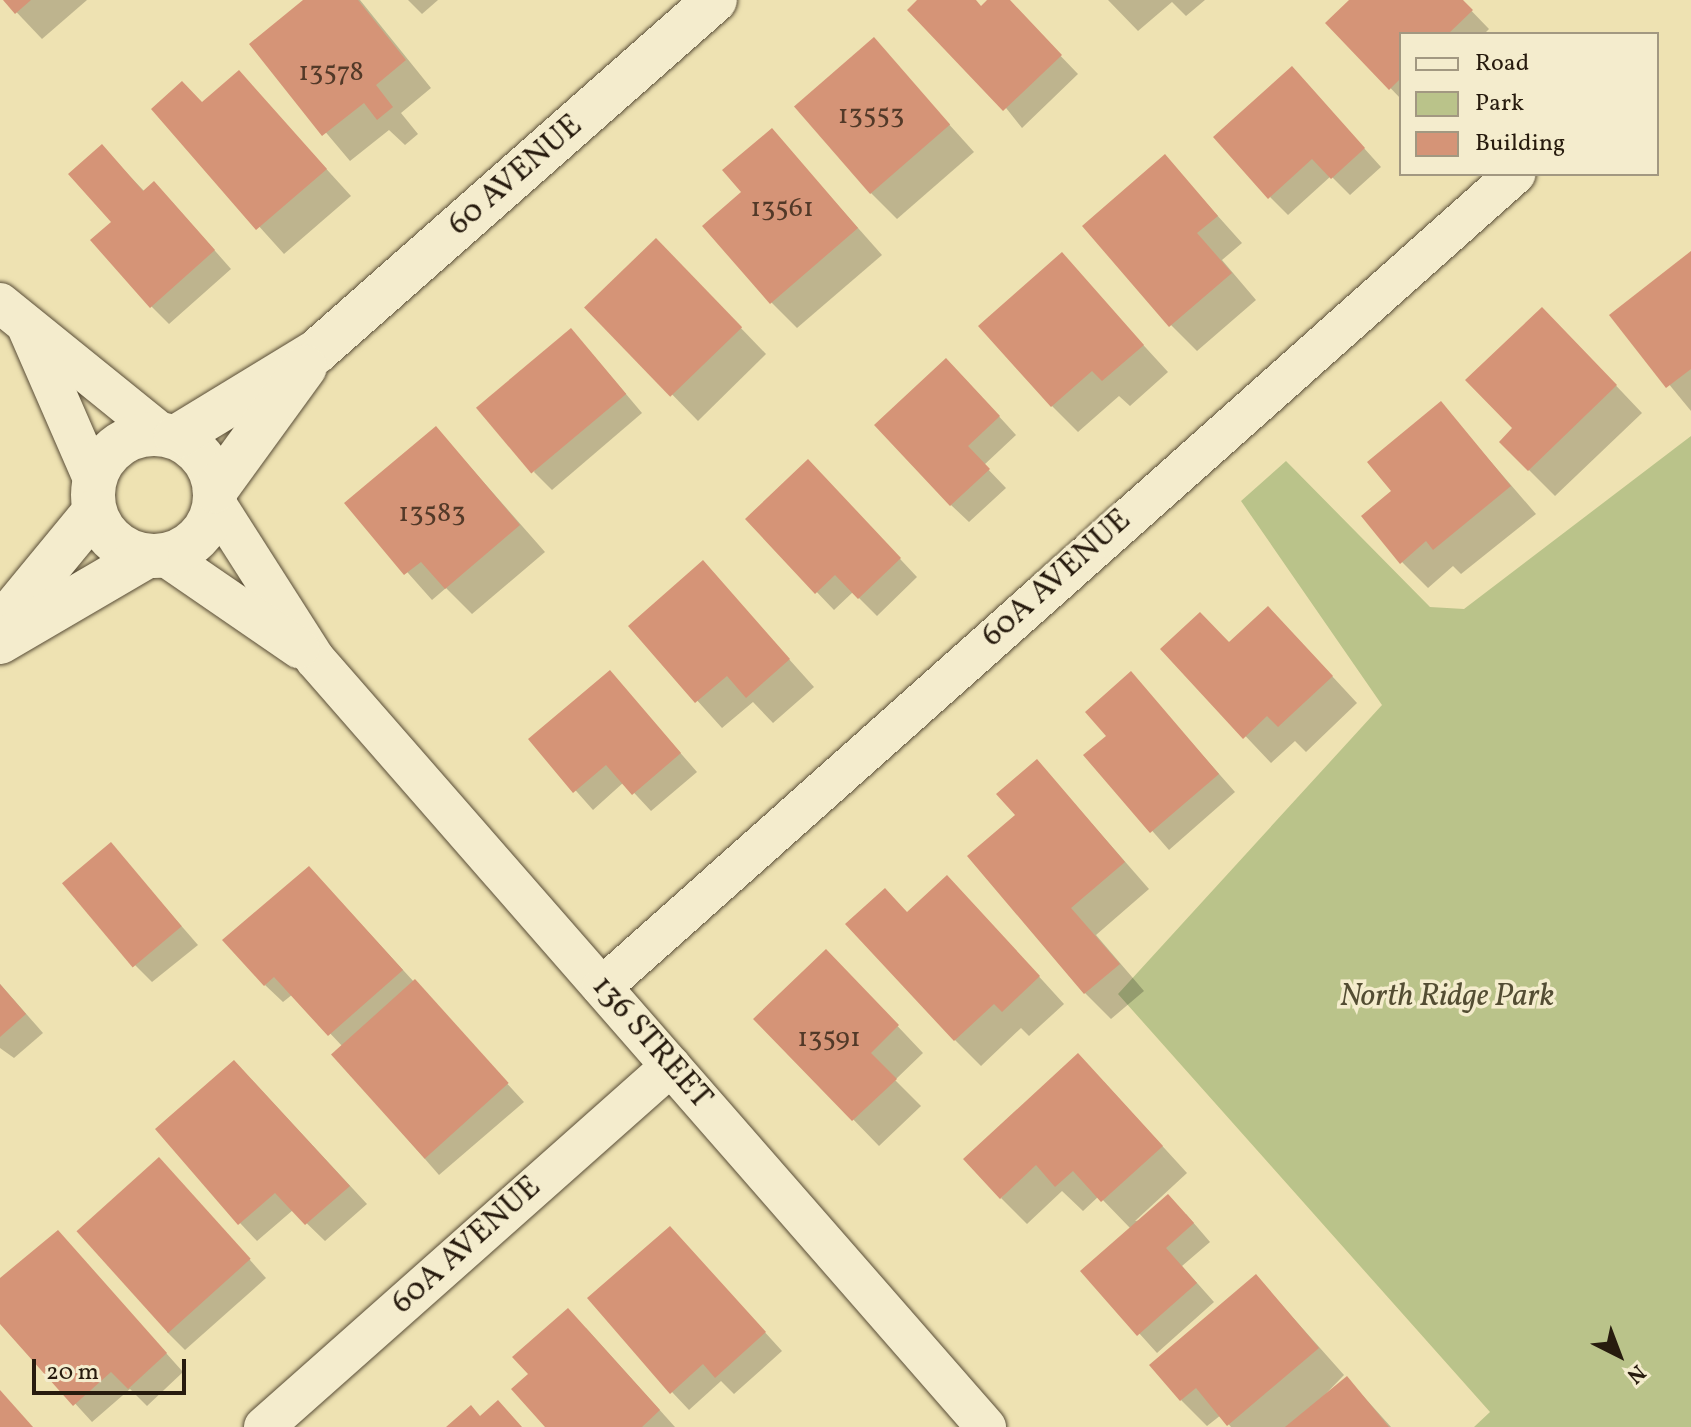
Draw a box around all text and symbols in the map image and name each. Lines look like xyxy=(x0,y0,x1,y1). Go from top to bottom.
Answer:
legend xyxy=(1399,32,1659,176)
text: Road xyxy=(1475,47,1529,81)
house number: 13578 xyxy=(298,56,364,90)
text: Park xyxy=(1475,87,1524,121)
house number: 13553 xyxy=(838,99,904,133)
street label: 60 AVENUE xyxy=(441,107,591,245)
text: Building xyxy=(1475,127,1565,161)
house number: 13561 xyxy=(750,192,814,226)
house number: 13583 xyxy=(398,497,466,531)
street label: 60A AVENUE xyxy=(974,502,1140,656)
street label: 136 STREET xyxy=(583,968,719,1118)
park label: North Ridge Park xyxy=(1340,978,1554,1016)
house number: 13591 xyxy=(797,1022,861,1056)
street label: 60A AVENUE xyxy=(384,1169,550,1323)
north arrow xyxy=(1579,1315,1659,1395)
scale bar xyxy=(36,1343,190,1393)
text: 20 m xyxy=(46,1356,99,1390)
text: N xyxy=(1619,1356,1652,1390)

